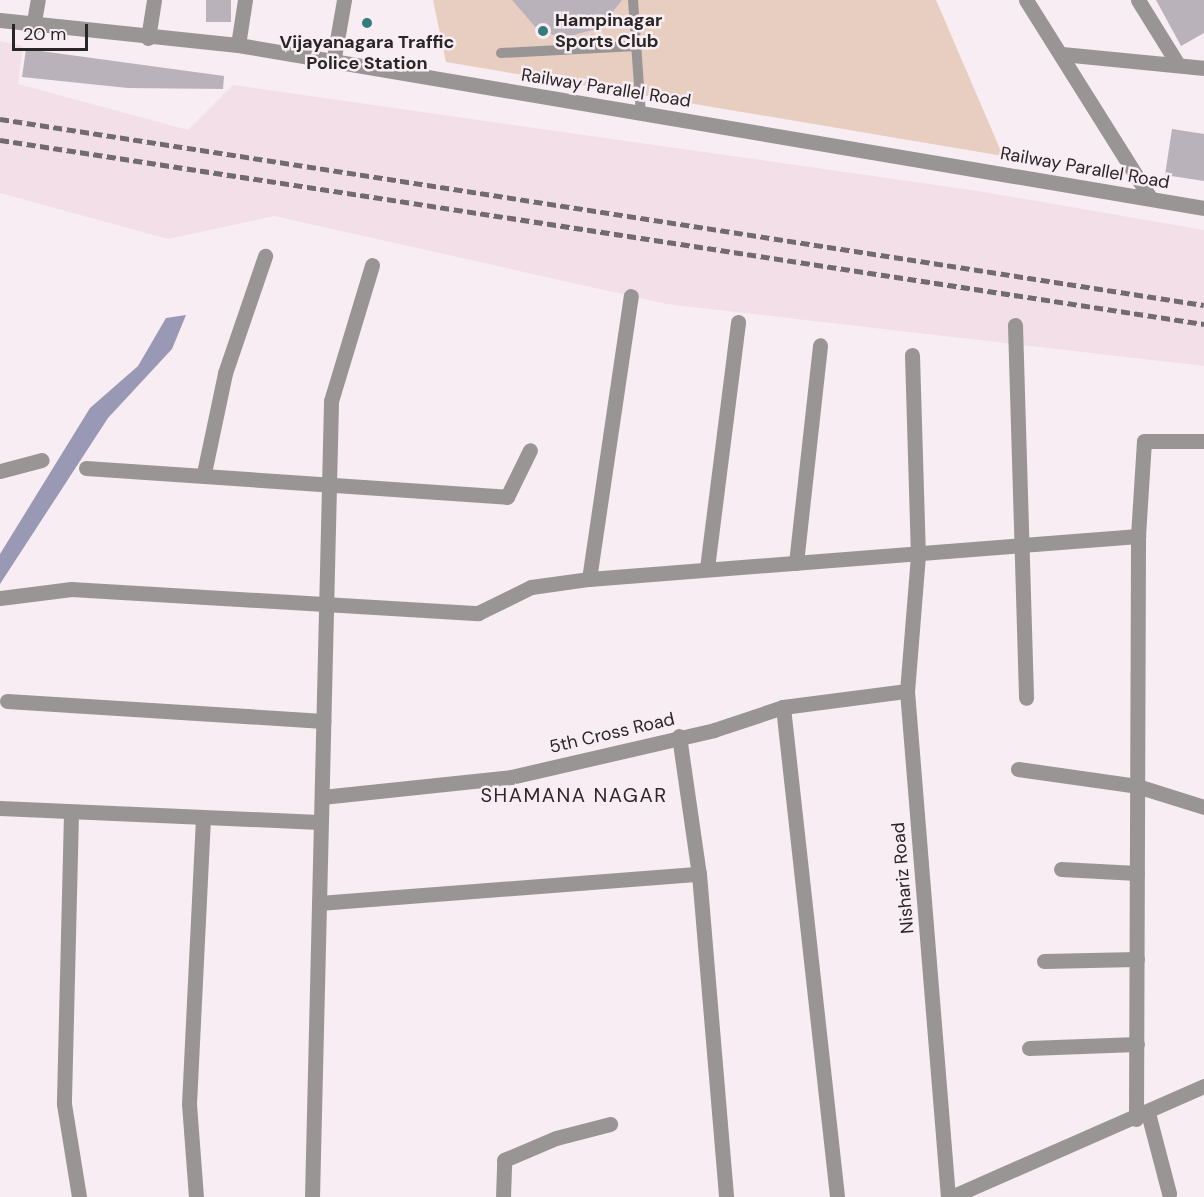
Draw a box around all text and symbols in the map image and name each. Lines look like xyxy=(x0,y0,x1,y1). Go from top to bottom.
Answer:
place label: Hampinagar Sports Club xyxy=(555,10,662,52)
scale bar xyxy=(15,12,92,50)
marker: Vijayanagara Traffic Police Station xyxy=(360,16,374,30)
text: 20 m xyxy=(23,22,66,46)
marker: Hampinagar Sports Club xyxy=(536,24,550,38)
place label: Vijayanagara Traffic Police Station xyxy=(280,32,454,74)
street label: Railway Parallel Road xyxy=(520,64,692,112)
street label: Railway Parallel Road xyxy=(999,142,1171,194)
street label: 5th Cross Road xyxy=(547,708,677,758)
district label: SHAMANA NAGAR xyxy=(480,783,668,807)
street label: Nishariz Road xyxy=(887,821,919,935)

